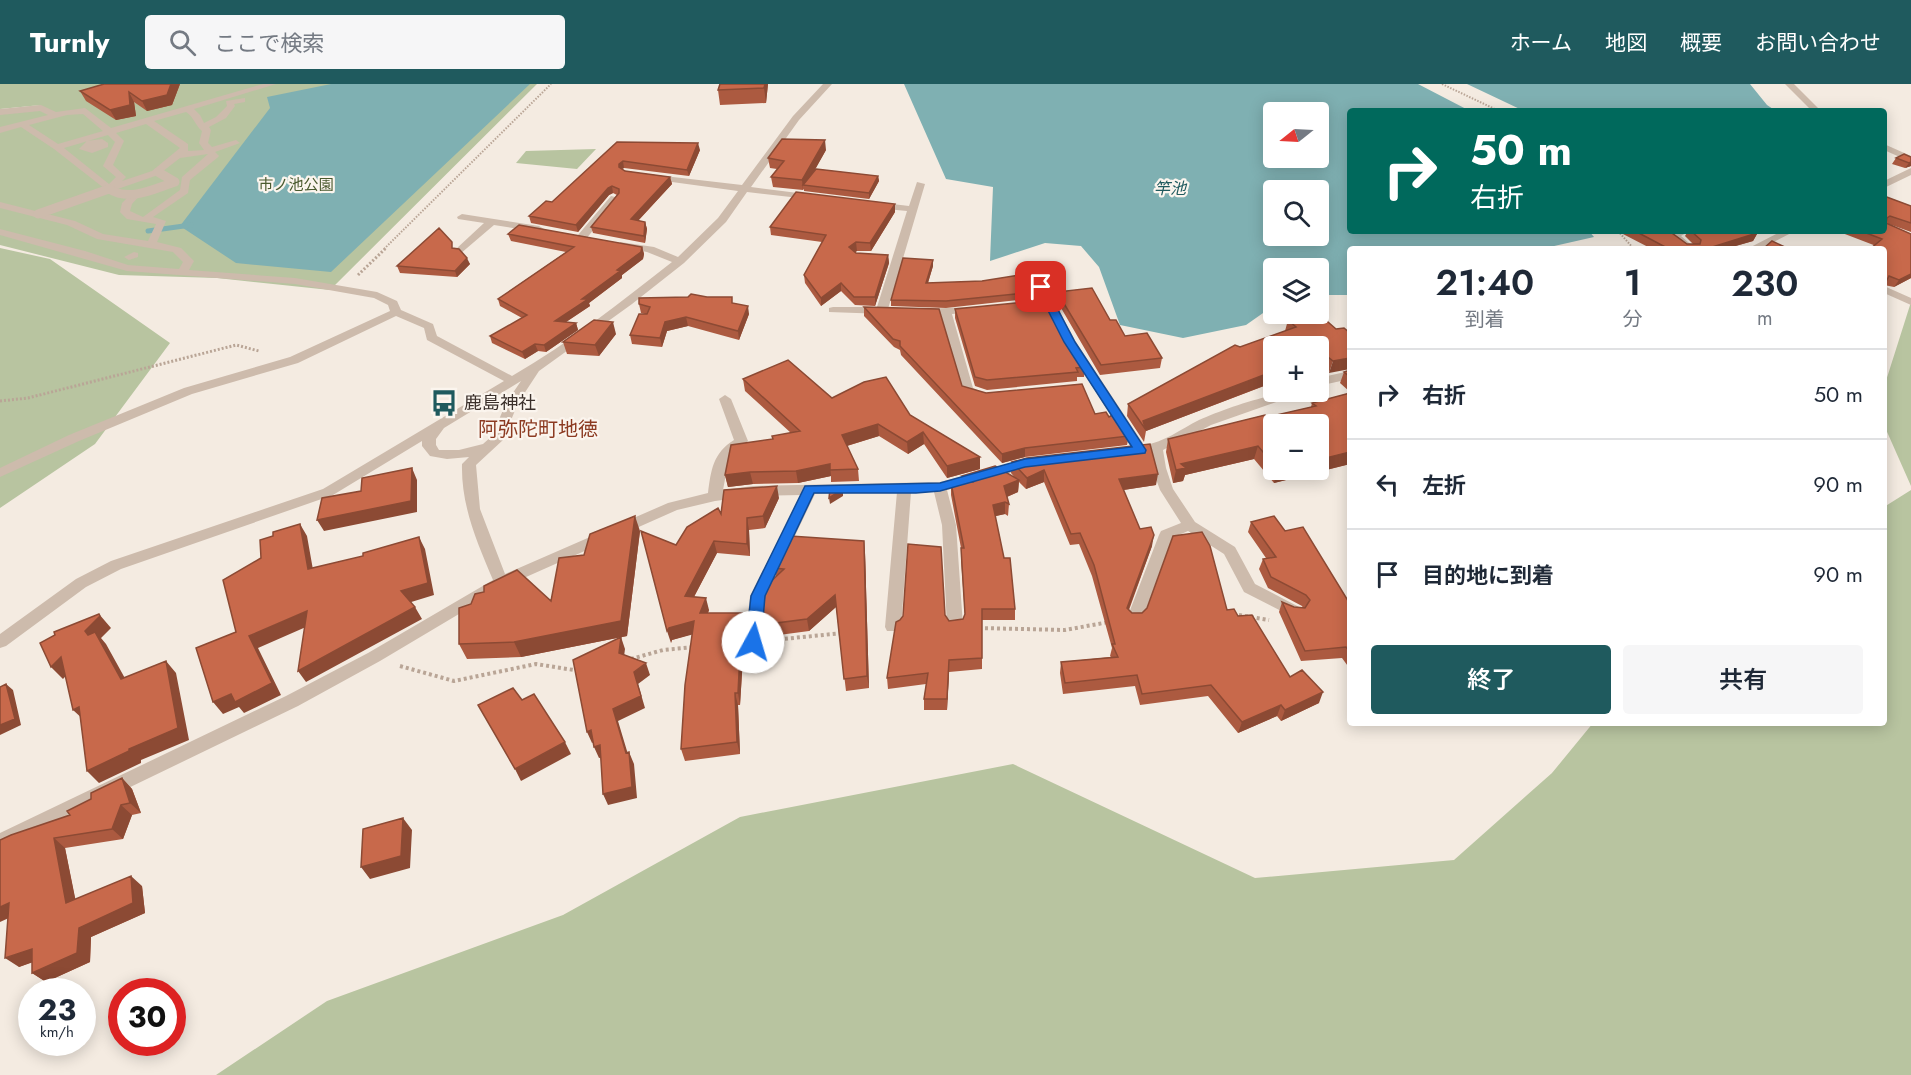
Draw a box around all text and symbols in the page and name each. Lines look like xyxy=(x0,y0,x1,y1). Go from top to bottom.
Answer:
search box xyxy=(145,15,565,69)
text: Turnly xyxy=(30,22,109,63)
icon: search xyxy=(166,26,199,59)
text: ここで検索 xyxy=(214,27,324,59)
text: ホーム xyxy=(1510,28,1572,58)
text: 地図 xyxy=(1605,28,1647,58)
text: 概要 xyxy=(1680,28,1722,58)
text: お問い合わせ xyxy=(1755,28,1881,58)
north arrow xyxy=(1263,102,1329,168)
map controls xyxy=(1263,102,1329,480)
text: 50 m xyxy=(1470,120,1572,181)
icon: right xyxy=(1371,132,1449,210)
park label: 市ノ池公園 xyxy=(258,174,334,196)
water label: 竿池 xyxy=(1154,177,1188,200)
text: 右折 xyxy=(1470,178,1524,217)
button: search xyxy=(1263,180,1329,246)
text: 21:40 xyxy=(1436,256,1534,308)
text: 1 xyxy=(1624,256,1642,308)
text: 230 xyxy=(1731,257,1798,309)
button: layers xyxy=(1263,258,1329,324)
pin xyxy=(1015,261,1066,312)
icon: arrive xyxy=(1024,270,1057,303)
text: m xyxy=(1757,304,1773,333)
text: 到着 xyxy=(1465,305,1505,334)
text: 分 xyxy=(1623,305,1643,334)
button: + xyxy=(1263,336,1329,402)
icon: right xyxy=(1371,378,1404,411)
text: 50 m xyxy=(1814,378,1863,410)
text: 右折 xyxy=(1422,379,1466,411)
bus stop icon: 鹿島神社 xyxy=(429,388,459,418)
place label: 鹿島神社 xyxy=(464,390,536,416)
button: − xyxy=(1263,414,1329,480)
district label: 阿弥陀町地徳 xyxy=(478,415,598,444)
icon: left xyxy=(1371,468,1404,501)
text: 90 m xyxy=(1813,468,1863,500)
text: 左折 xyxy=(1422,469,1466,501)
icon: arrive xyxy=(1371,558,1404,591)
text: 90 m xyxy=(1813,558,1863,590)
text: 目的地に到着 xyxy=(1422,559,1554,591)
position arrow xyxy=(721,610,785,674)
button: 終了 xyxy=(1371,645,1611,714)
button: 共有 xyxy=(1623,645,1863,714)
speed limit sign: 30 xyxy=(108,978,186,1056)
text: 23 xyxy=(38,988,76,1031)
text: km/h xyxy=(40,1021,74,1043)

